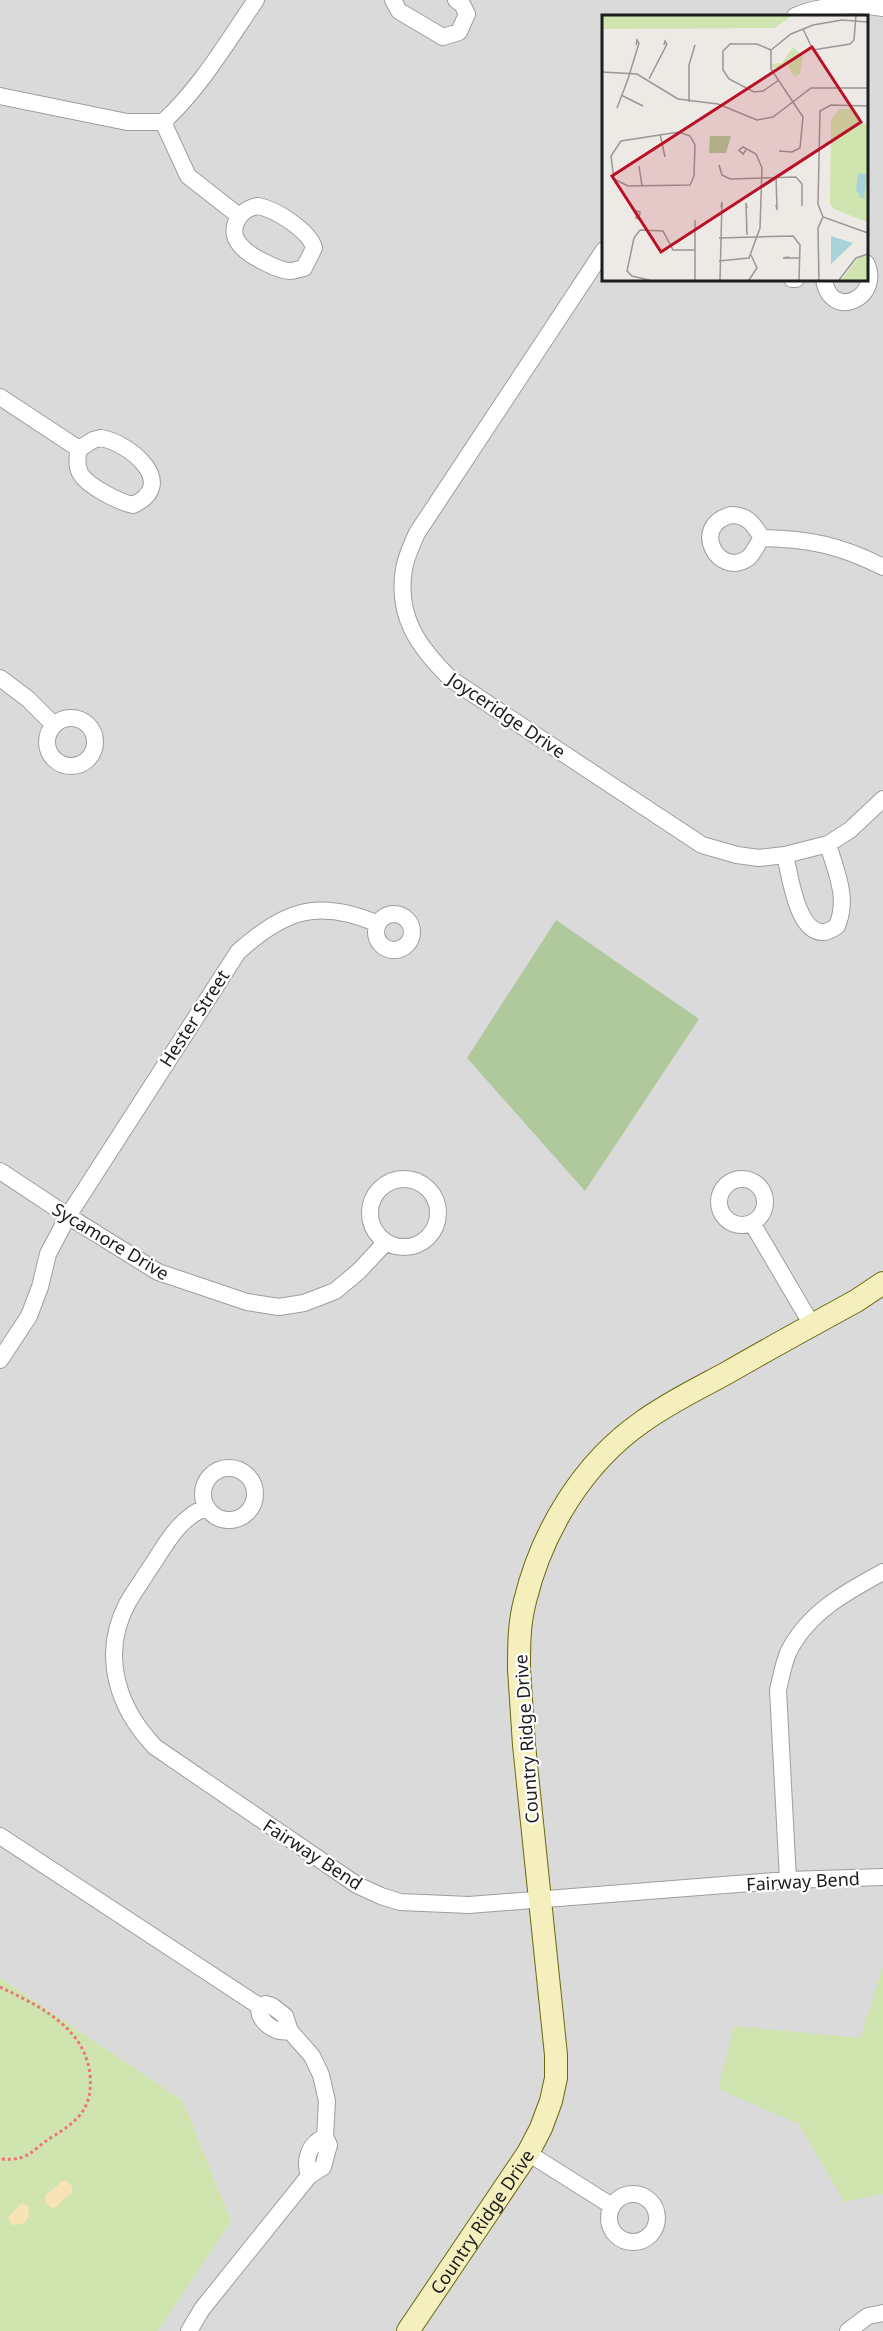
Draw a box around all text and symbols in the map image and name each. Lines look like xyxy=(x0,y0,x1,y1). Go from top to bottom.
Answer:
inset map xyxy=(602,15,868,280)
street label: Joyceridge Drive xyxy=(442,666,570,763)
street label: Hester Street xyxy=(154,964,235,1071)
street label: Sycamore Drive xyxy=(48,1197,174,1285)
street label: Country Ridge Drive xyxy=(508,1654,544,1824)
street label: Fairway Bend xyxy=(259,1813,367,1895)
street label: Fairway Bend xyxy=(746,1866,860,1896)
street label: Country Ridge Drive xyxy=(424,2144,539,2299)

